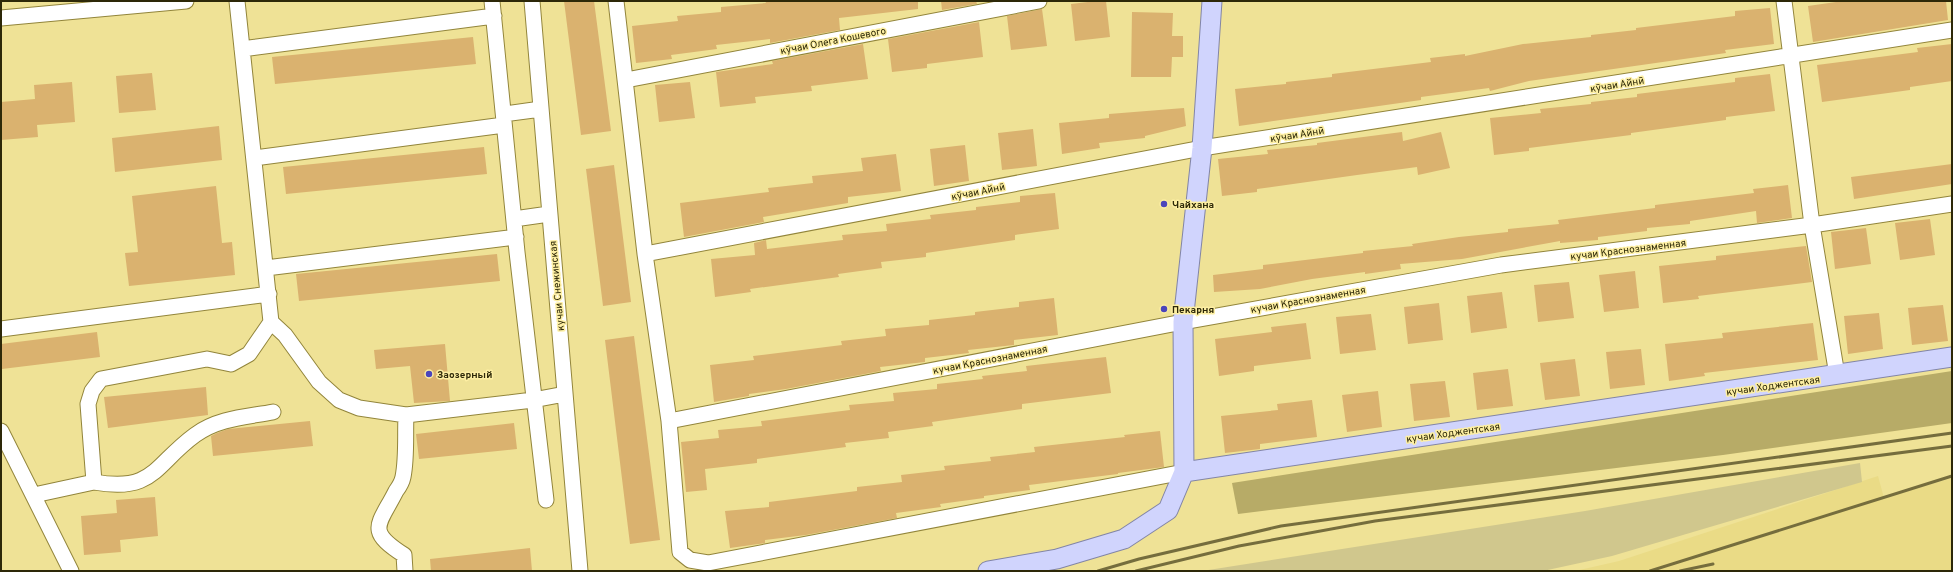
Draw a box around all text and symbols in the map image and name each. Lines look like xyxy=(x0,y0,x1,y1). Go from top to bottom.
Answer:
street label: кӯчаи Олега Кошевого xyxy=(779,25,888,58)
street label: кӯчаи Айнӣ xyxy=(1589,75,1645,96)
street label: кӯчаи Айнӣ xyxy=(1269,125,1325,146)
street label: кӯчаи Айнӣ xyxy=(950,181,1006,204)
marker: Чайхана xyxy=(1159,199,1169,209)
place label: Чайхана xyxy=(1172,199,1214,212)
street label: кучаи Краснознаменная xyxy=(1570,237,1687,264)
street label: кучаи Снежинская xyxy=(547,240,568,331)
street label: кучаи Краснознаменная xyxy=(1250,284,1367,317)
marker: Пекарня xyxy=(1159,304,1169,314)
place label: Пекарня xyxy=(1172,304,1214,317)
street label: кучаи Краснознаменная xyxy=(932,343,1049,378)
marker: Заозерный xyxy=(424,369,434,379)
place label: Заозерный xyxy=(437,369,492,382)
street label: кучаи Ходжентская xyxy=(1725,373,1821,400)
street label: кучаи Ходжентская xyxy=(1405,420,1501,447)

